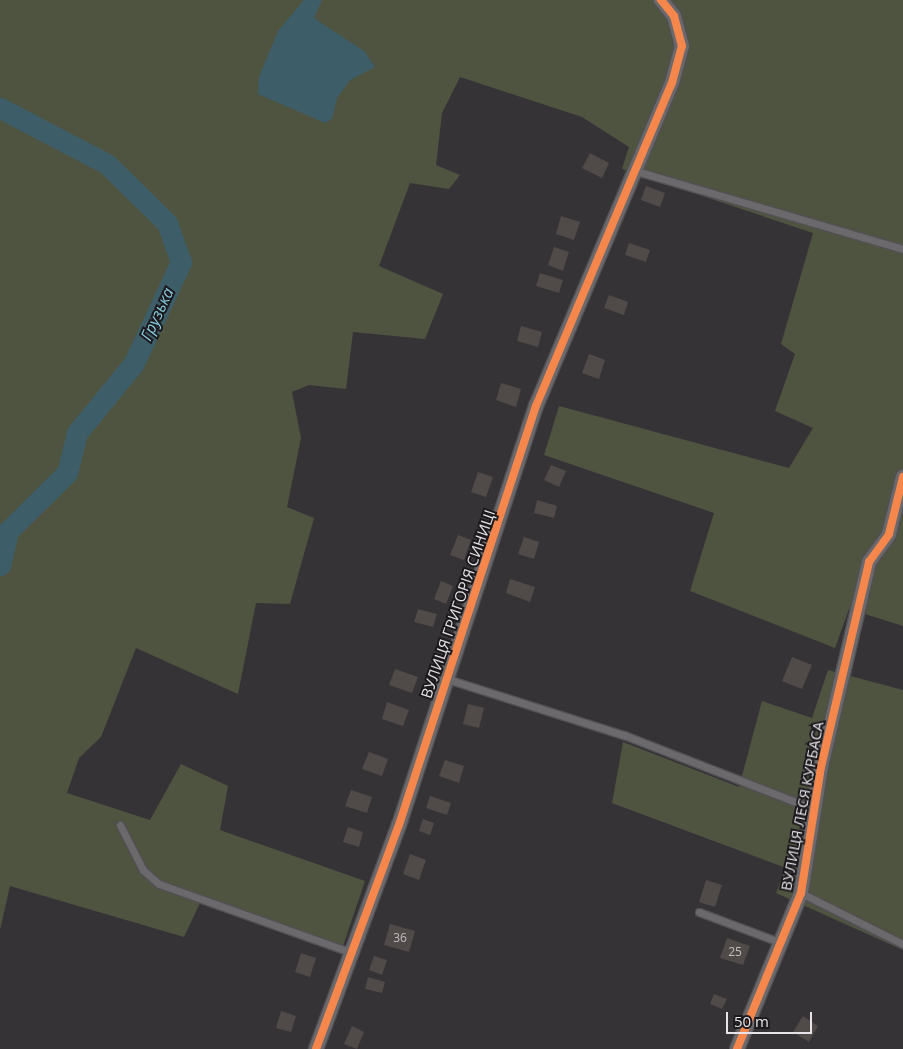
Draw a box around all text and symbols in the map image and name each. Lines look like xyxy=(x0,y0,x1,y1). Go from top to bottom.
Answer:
water label: Грузька xyxy=(136,284,178,344)
street label: ВУЛИЦЯ ГРИГОРІЯ СИНИЦІ xyxy=(417,507,499,701)
street label: ВУЛИЦЯ ЛЕСЯ КУРБАСА xyxy=(777,720,827,892)
house number: 36 xyxy=(393,931,407,945)
house number: 25 xyxy=(728,945,742,959)
scale bar xyxy=(728,1002,814,1034)
text: 50 m xyxy=(734,1011,769,1031)

